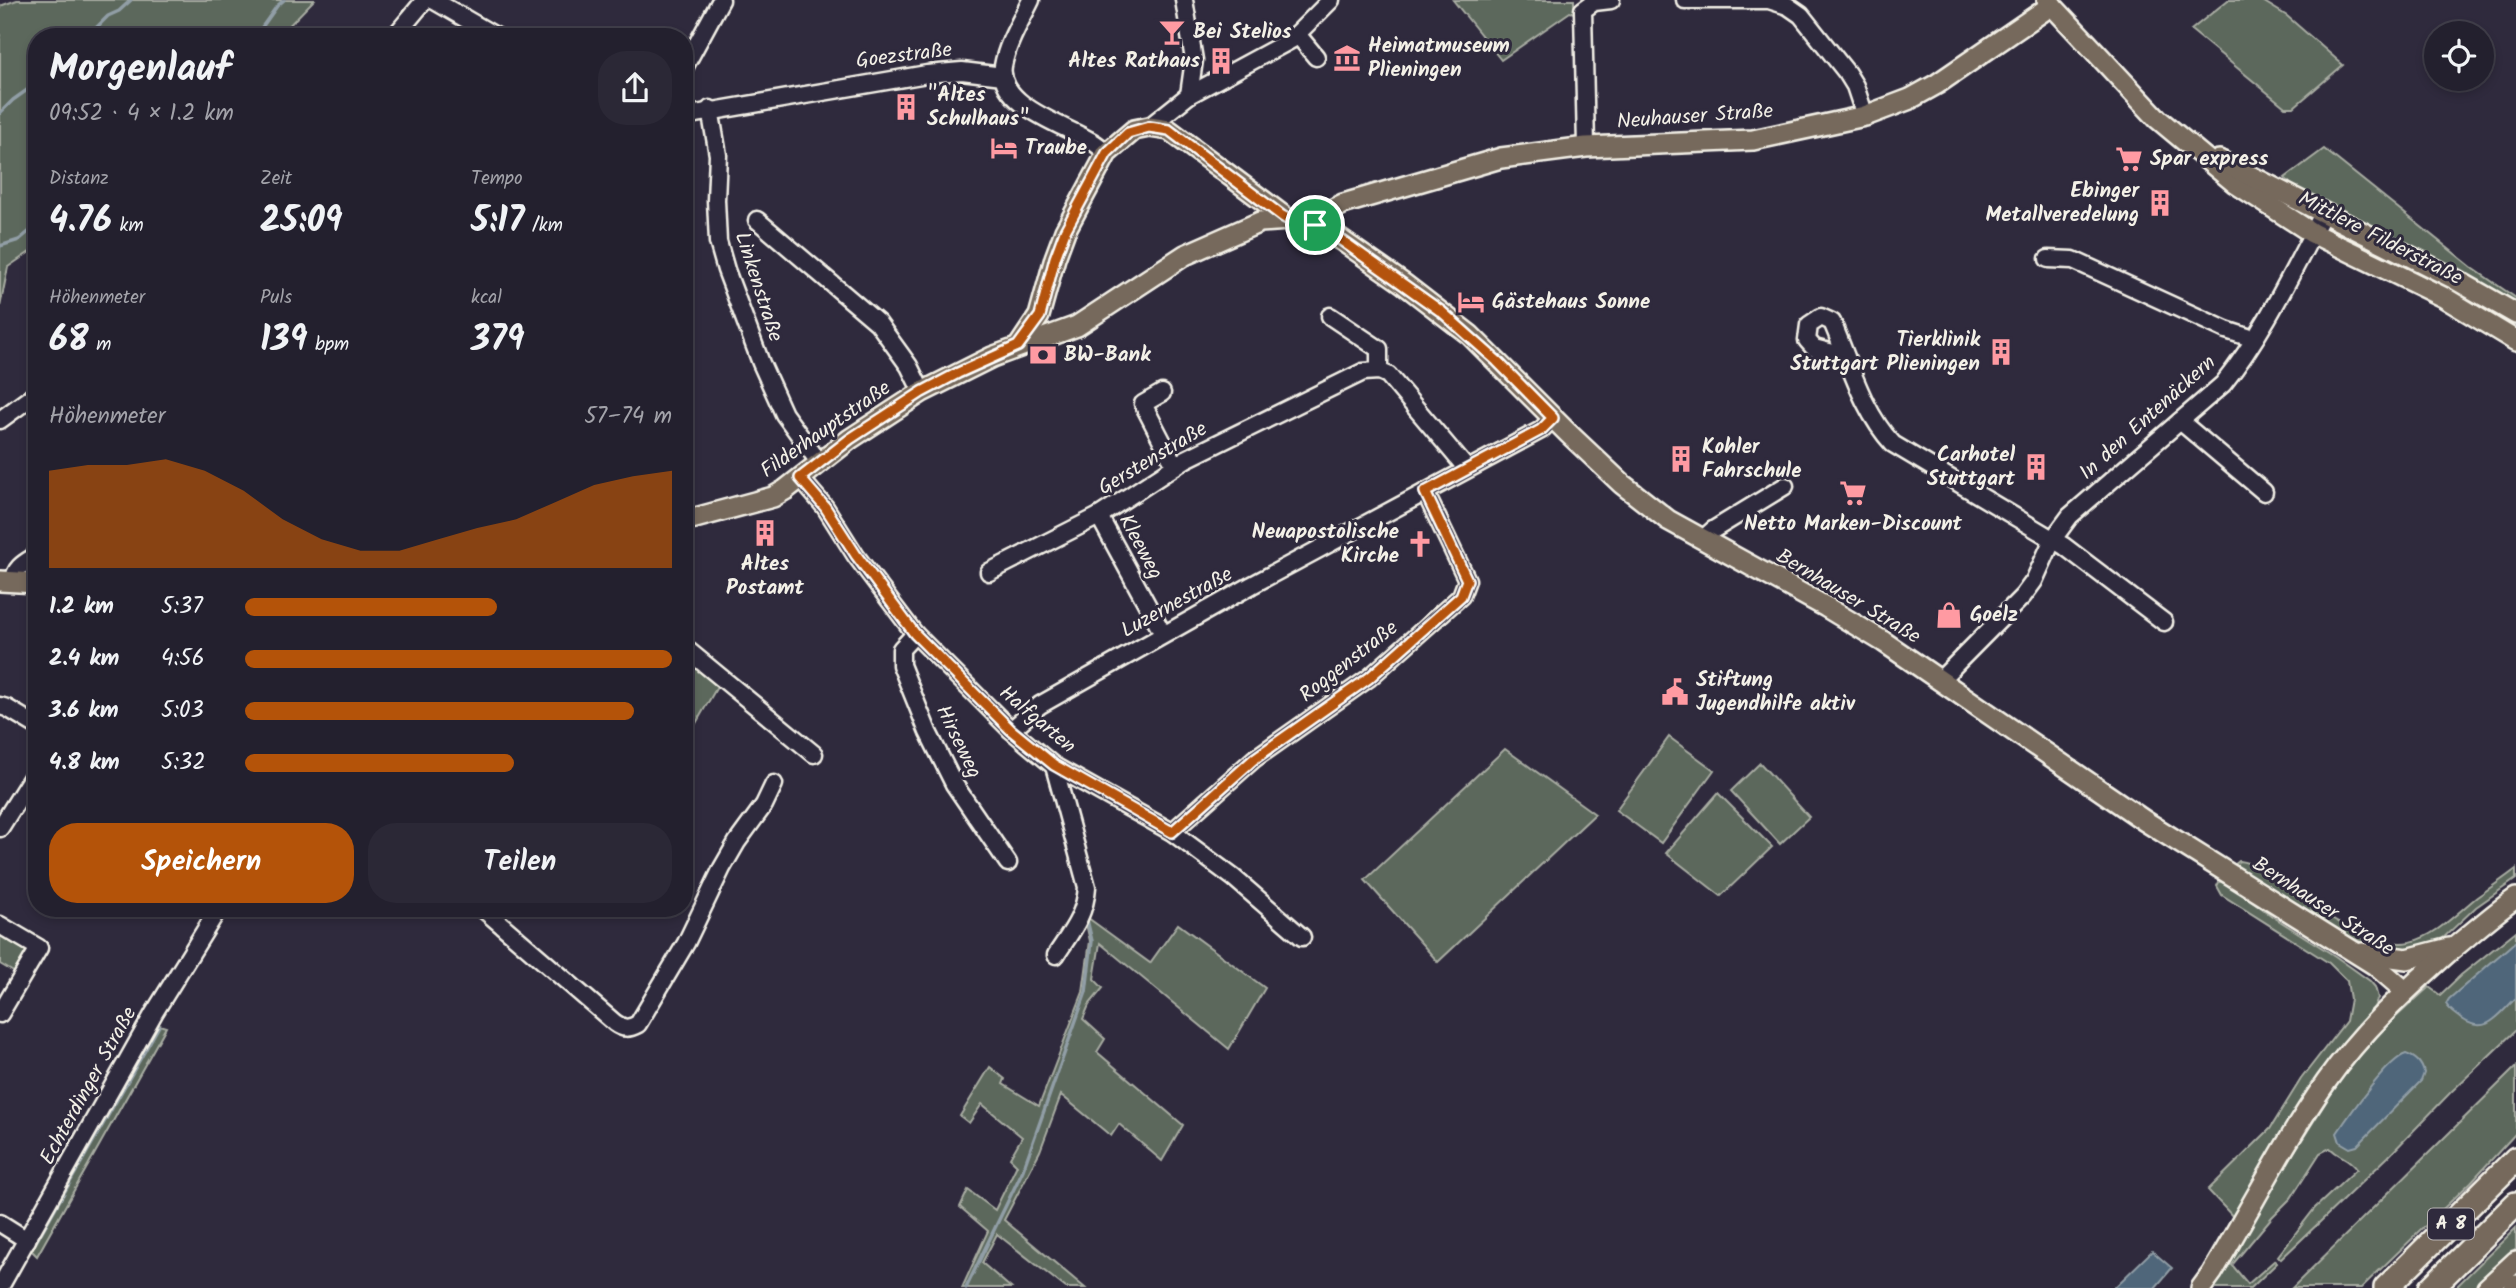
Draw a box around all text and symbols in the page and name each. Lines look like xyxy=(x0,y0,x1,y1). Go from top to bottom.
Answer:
place label: Bei Stelios xyxy=(1193,16,1292,49)
bar icon: Bei Stelios xyxy=(1157,17,1187,47)
map controls xyxy=(2424,21,2494,91)
button: locate xyxy=(2424,21,2494,91)
place label: Heimatmuseum Plieningen xyxy=(1368,30,1510,87)
street label: Goezstraße xyxy=(854,34,955,78)
text: Morgenlauf xyxy=(49,40,231,100)
museum icon: Heimatmuseum Plieningen xyxy=(1332,43,1362,73)
place label: Altes Rathaus xyxy=(1068,45,1200,78)
building icon: Altes Rathaus xyxy=(1206,46,1236,76)
button: share xyxy=(598,51,672,125)
place label: "Altes Schulhaus" xyxy=(927,79,1029,136)
building icon: "Altes Schulhaus" xyxy=(891,92,921,122)
street label: Neuhauser Straße xyxy=(1616,95,1775,139)
text: 09:52 · 4 × 1.2 km xyxy=(49,96,234,132)
place label: Traube xyxy=(1025,132,1087,165)
hotel icon: Traube xyxy=(989,133,1019,163)
place label: Spar express xyxy=(2150,143,2268,176)
supermarket icon: Spar express xyxy=(2114,144,2144,174)
text: Distanz xyxy=(49,164,109,194)
text: Zeit xyxy=(260,164,292,194)
text: Tempo xyxy=(471,164,523,194)
place label: Ebinger Metallveredelung xyxy=(1985,175,2140,232)
street label: Mittlere Filderstraße xyxy=(2292,183,2469,295)
building icon: Ebinger Metallveredelung xyxy=(2145,188,2175,218)
text: 4.76 xyxy=(49,194,112,250)
text: 25:09 xyxy=(260,194,342,250)
text: 5:17 xyxy=(471,194,524,250)
pin xyxy=(1285,195,1345,255)
icon: arrive xyxy=(1296,206,1334,244)
text: km xyxy=(112,211,144,241)
text: /km xyxy=(524,211,563,241)
street label: Linkenstraße xyxy=(725,228,791,347)
text: Höhenmeter xyxy=(49,283,145,313)
text: Puls xyxy=(260,283,292,313)
text: kcal xyxy=(471,283,502,313)
place label: Gästehaus Sonne xyxy=(1492,286,1650,319)
hotel icon: Gästehaus Sonne xyxy=(1456,287,1486,317)
text: 68 xyxy=(49,313,89,369)
text: 139 xyxy=(260,313,307,369)
text: 379 xyxy=(471,313,524,369)
place label: Tierklinik Stuttgart Plieningen xyxy=(1790,324,1981,381)
text: m xyxy=(89,330,111,360)
text: bpm xyxy=(307,330,349,360)
building icon: Tierklinik Stuttgart Plieningen xyxy=(1986,337,2016,367)
place label: BW-Bank xyxy=(1064,339,1151,372)
bank icon: BW-Bank xyxy=(1028,340,1058,370)
street label: In den Entenäckern xyxy=(2072,347,2224,489)
street label: Filderhauptstraße xyxy=(754,372,899,487)
text: Höhenmeter xyxy=(49,399,165,435)
text: 57–74 m xyxy=(584,399,672,435)
street label: Gerstenstraße xyxy=(1092,413,1214,505)
place label: Kohler Fahrschule xyxy=(1702,431,1801,488)
place label: Carhotel Stuttgart xyxy=(1927,439,2016,496)
building icon: Kohler Fahrschule xyxy=(1666,444,1696,474)
building icon: Carhotel Stuttgart xyxy=(2021,452,2051,482)
supermarket icon: Netto Marken-Discount xyxy=(1838,478,1868,508)
street label: Kleeweg xyxy=(1109,508,1171,586)
place label: Netto Marken-Discount xyxy=(1744,508,1963,541)
place label: Neuapostolische Kirche xyxy=(1252,516,1399,573)
building icon: Altes Postamt xyxy=(750,518,780,548)
church icon: Neuapostolische Kirche xyxy=(1405,529,1435,559)
street label: Bernhauser Straße xyxy=(1769,541,1927,654)
place label: Altes Postamt xyxy=(726,548,804,605)
street label: Luzernestraße xyxy=(1115,558,1239,647)
text: 1.2 km xyxy=(49,589,114,625)
text: 5:37 xyxy=(161,589,203,625)
place label: Goelz xyxy=(1970,599,2018,632)
shop icon: Goelz xyxy=(1934,600,1964,630)
street label: Roggenstraße xyxy=(1292,612,1406,711)
text: 2.4 km xyxy=(49,641,119,677)
text: 4:56 xyxy=(161,641,204,677)
place label: Stiftung Jugendhilfe aktiv xyxy=(1696,664,1856,721)
public building icon: Stiftung Jugendhilfe aktiv xyxy=(1660,677,1690,707)
street label: Halfgarten xyxy=(991,678,1083,762)
text: 3.6 km xyxy=(49,693,119,729)
text: 5:03 xyxy=(161,693,204,729)
street label: Hirseweg xyxy=(926,700,990,784)
text: 4.8 km xyxy=(49,745,120,781)
text: 5:32 xyxy=(161,745,206,781)
button: Speichern xyxy=(49,823,354,903)
button: Teilen xyxy=(368,823,672,903)
street label: Bernhauser Straße xyxy=(2245,849,2401,966)
street label: Echterdinger Straße xyxy=(32,1000,147,1171)
road number: A 8 xyxy=(2428,1208,2474,1240)

